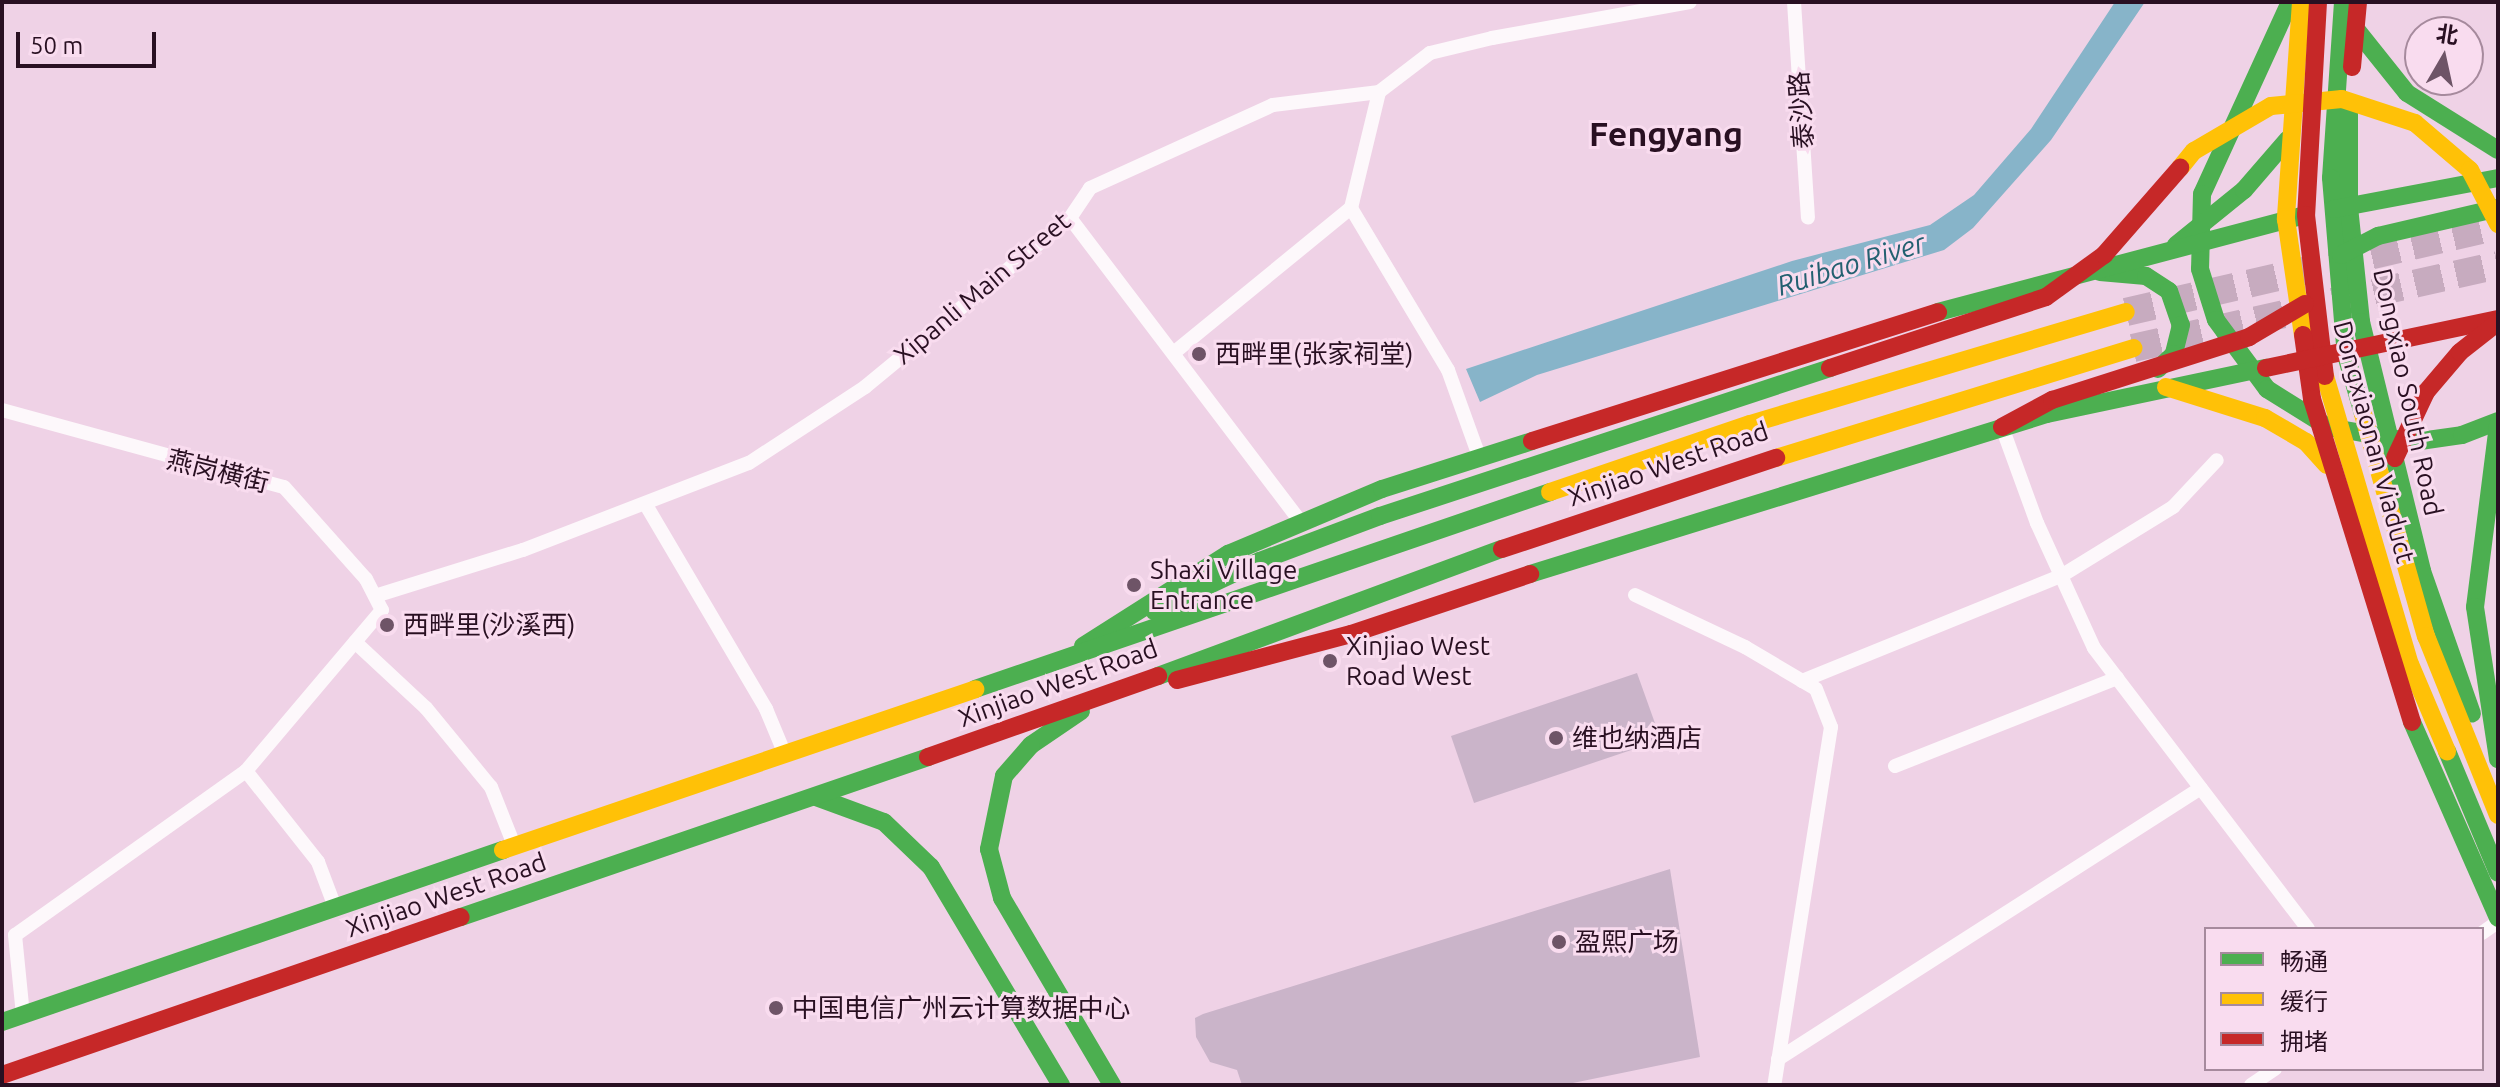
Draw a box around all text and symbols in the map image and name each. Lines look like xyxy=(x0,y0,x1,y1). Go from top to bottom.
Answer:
scale bar xyxy=(20,16,160,66)
north arrow xyxy=(2404,16,2484,96)
text: 北 xyxy=(2435,20,2460,48)
text: 50 m xyxy=(30,32,83,59)
street label: 泰沙路 xyxy=(1783,70,1819,150)
district label: Fengyang xyxy=(1589,114,1743,154)
street label: Xipanli Main Street xyxy=(888,205,1076,371)
water label: Ruibao River xyxy=(1773,226,1929,302)
street label: Dongxiao South Road xyxy=(2367,266,2449,518)
street label: Dongxiaonan Viaduct xyxy=(2327,317,2421,567)
place label: 西畔里(张家祠堂) xyxy=(1215,338,1413,370)
marker: 西畔里(张家祠堂) xyxy=(1190,345,1208,363)
street label: Xinjiao West Road xyxy=(1564,415,1772,513)
street label: 燕岗横街 xyxy=(164,443,272,499)
place label: Shaxi Village Entrance xyxy=(1150,554,1297,616)
marker: Shaxi Village Entrance xyxy=(1125,576,1143,594)
place label: 西畔里(沙溪西) xyxy=(403,609,575,641)
marker: 西畔里(沙溪西) xyxy=(378,616,396,634)
place label: Xinjiao West Road West xyxy=(1346,630,1490,692)
street label: Xinjiao West Road xyxy=(954,632,1162,734)
marker: Xinjiao West Road West xyxy=(1321,652,1339,670)
place label: 维也纳酒店 xyxy=(1572,722,1702,754)
marker: 维也纳酒店 xyxy=(1547,729,1565,747)
street label: Xinjiao West Road xyxy=(342,846,550,944)
place label: 盈熙广场 xyxy=(1575,926,1679,958)
legend xyxy=(2204,927,2484,1071)
marker: 盈熙广场 xyxy=(1550,933,1568,951)
text: 畅通 xyxy=(2280,948,2328,975)
text: 缓行 xyxy=(2280,988,2328,1015)
place label: 中国电信广州云计算数据中心 xyxy=(792,992,1130,1024)
marker: 中国电信广州云计算数据中心 xyxy=(767,999,785,1017)
text: 拥堵 xyxy=(2280,1028,2328,1055)

